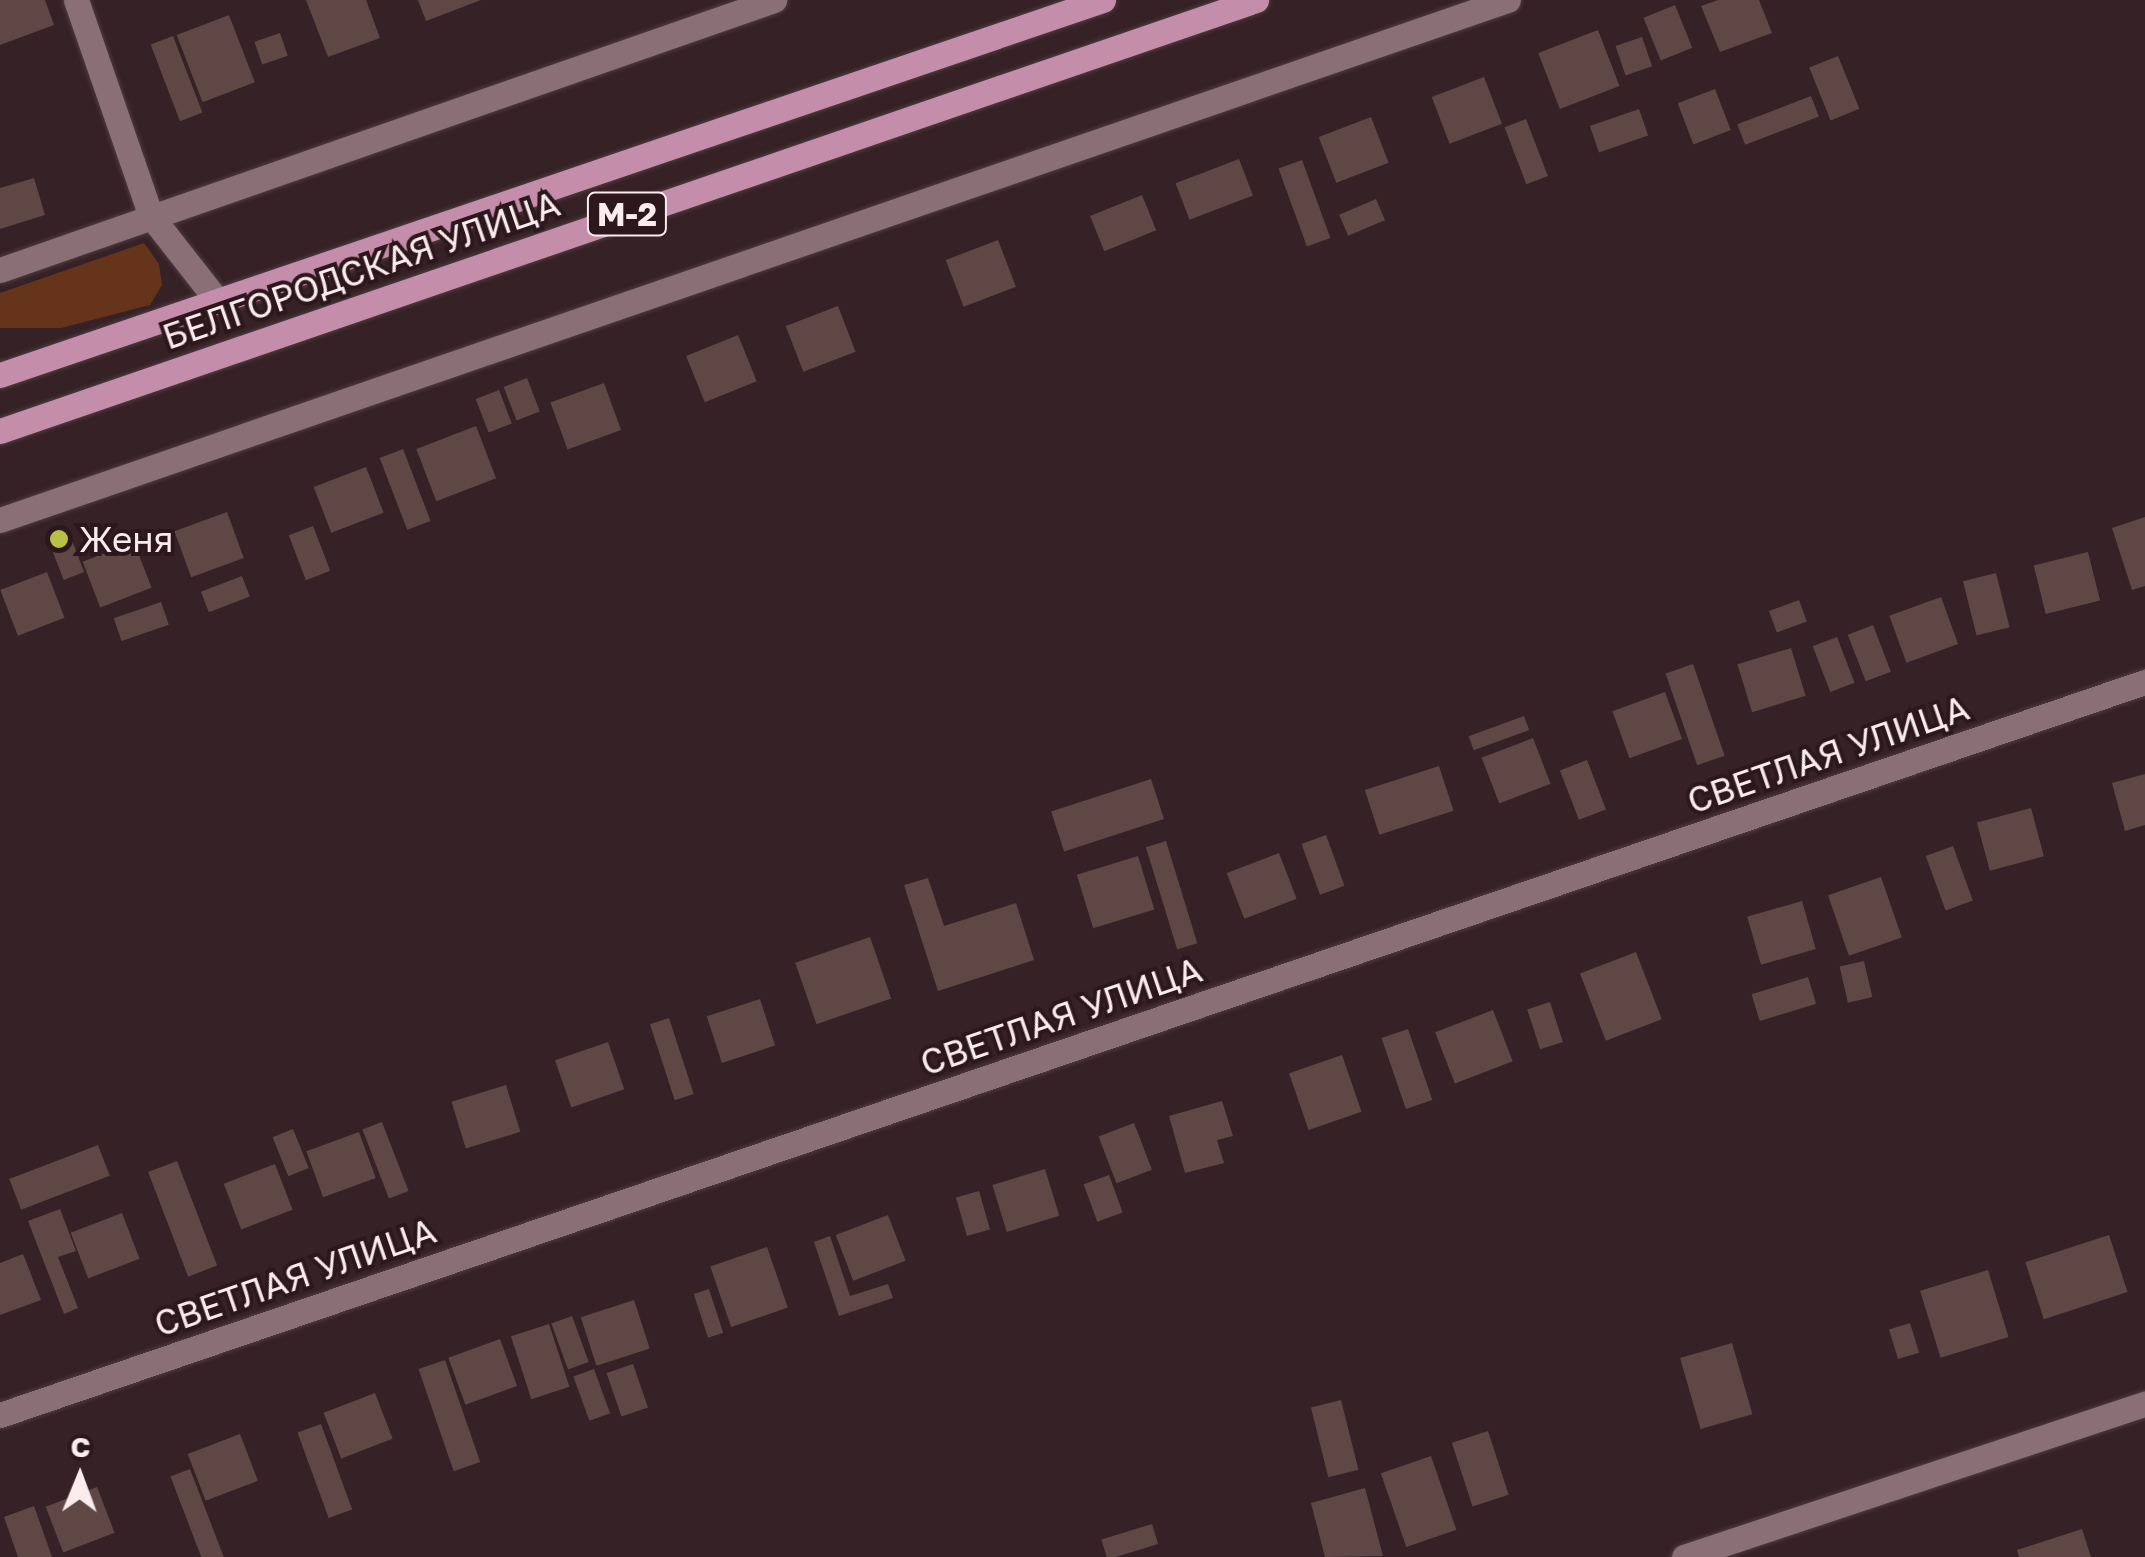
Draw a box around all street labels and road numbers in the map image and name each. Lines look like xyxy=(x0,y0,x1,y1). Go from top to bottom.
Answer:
street label: БЕЛГОРОДСКАЯ УЛИЦА xyxy=(157,182,565,358)
road number: М-2 xyxy=(584,187,670,241)
street label: СВЕТЛАЯ УЛИЦА xyxy=(1682,686,1974,822)
street label: СВЕТЛАЯ УЛИЦА xyxy=(915,948,1207,1084)
street label: СВЕТЛАЯ УЛИЦА xyxy=(149,1209,441,1345)

